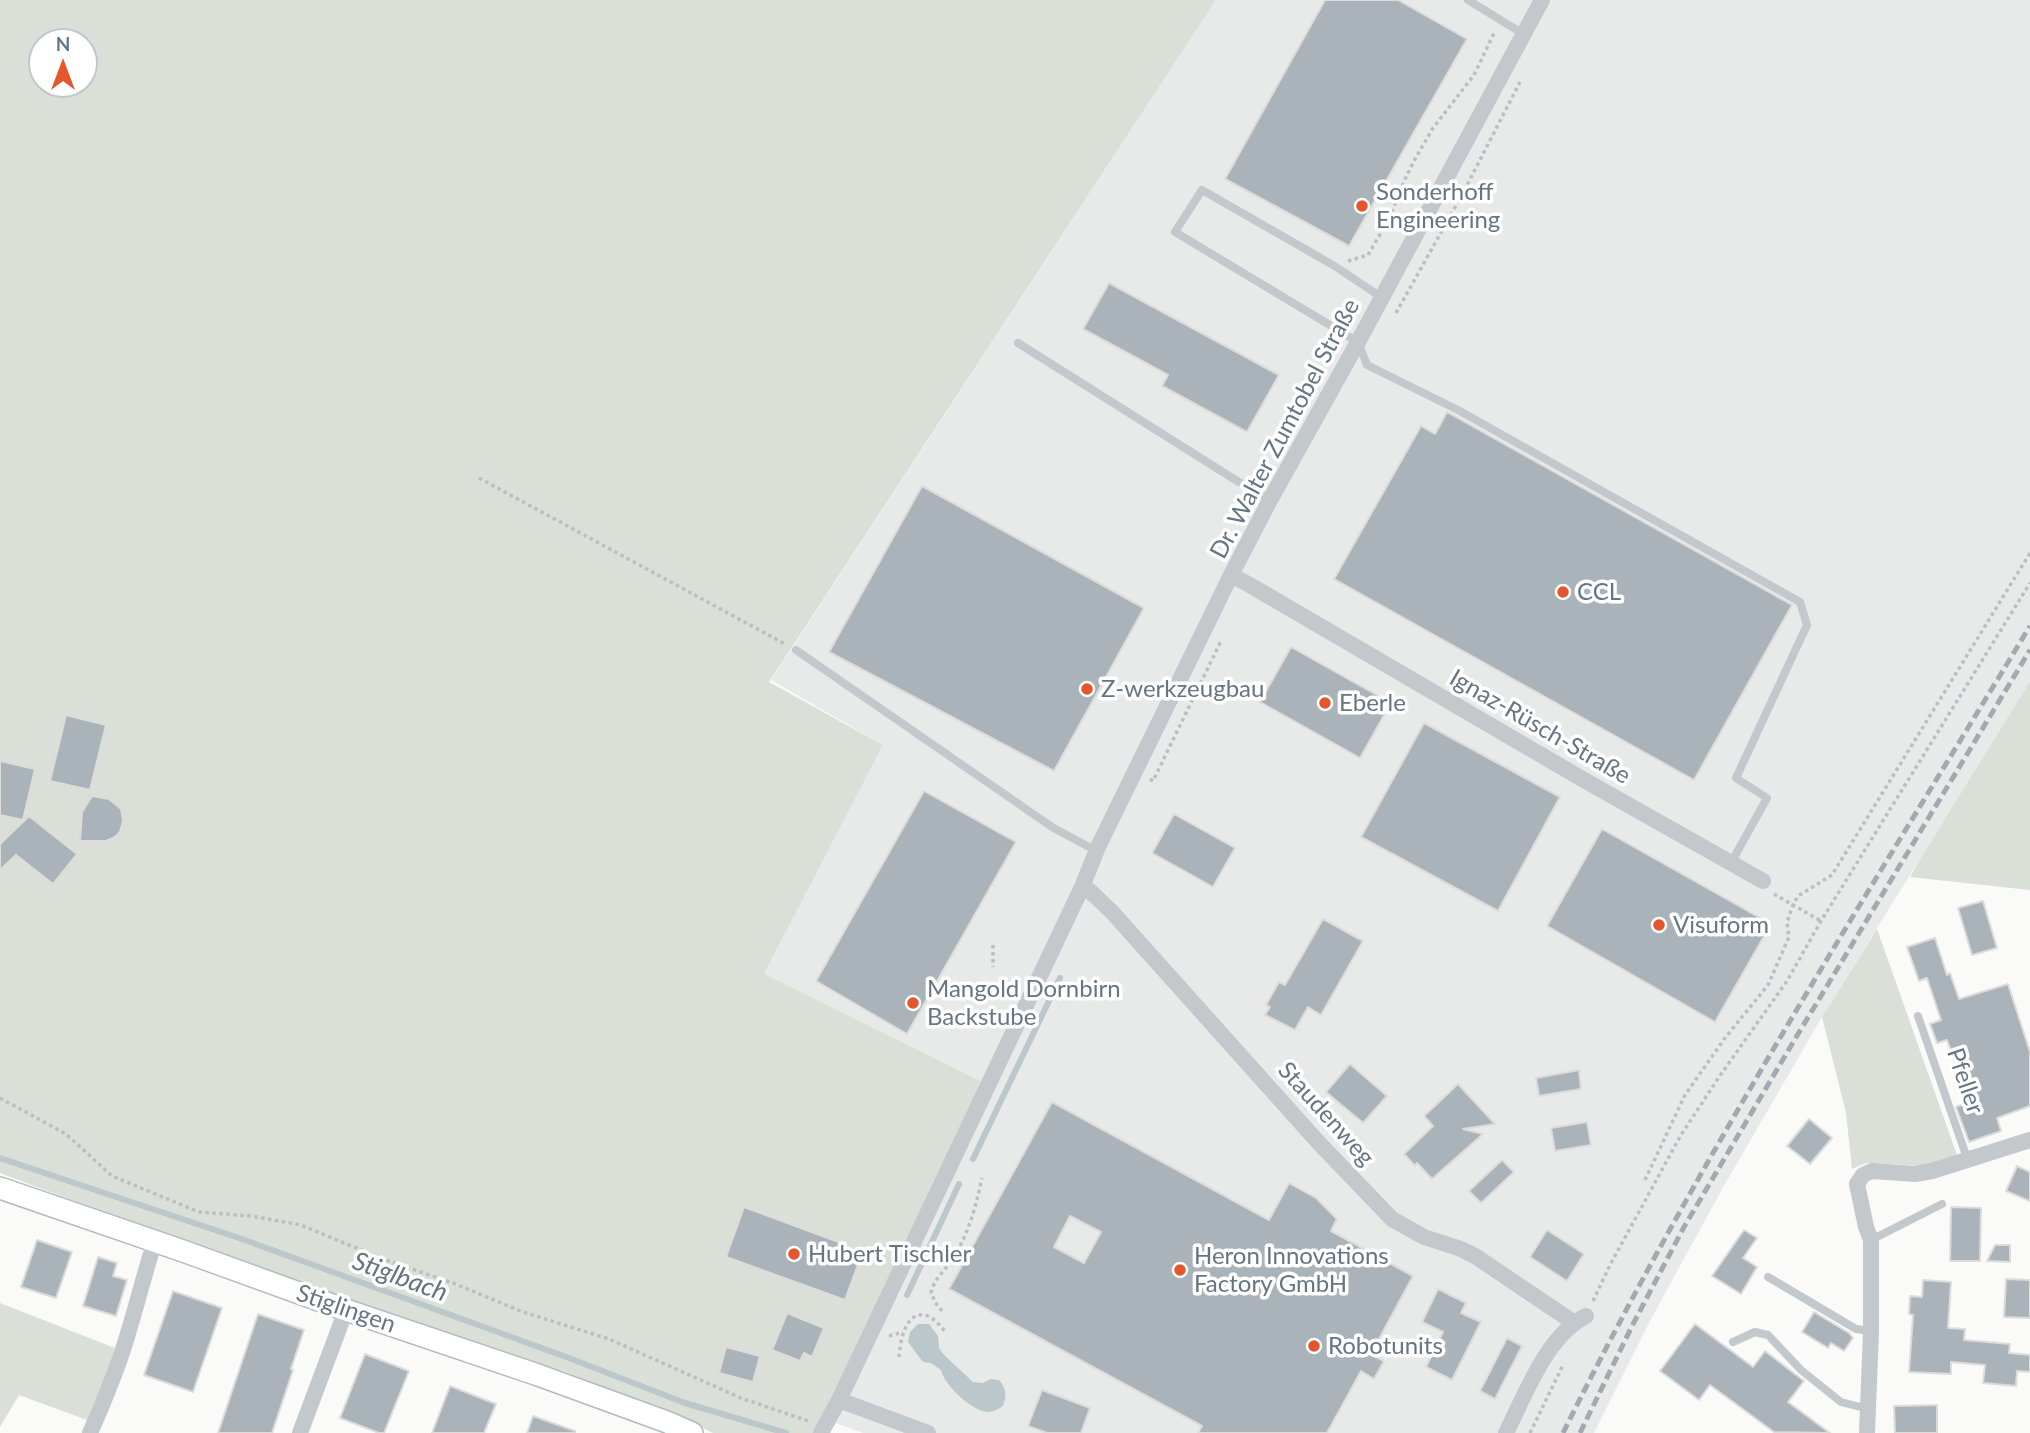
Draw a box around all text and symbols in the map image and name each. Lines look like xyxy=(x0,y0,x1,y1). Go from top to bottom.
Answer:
north arrow xyxy=(28,28,98,98)
text: N xyxy=(56,32,70,55)
place label: Sonderhoff Engineering xyxy=(1376,178,1500,234)
marker: Sonderhoff Engineering xyxy=(1354,198,1370,214)
street label: Dr. Walter Zumtobel Straße xyxy=(1204,294,1366,564)
place label: CCL xyxy=(1577,578,1621,606)
marker: CCL xyxy=(1555,584,1571,600)
street label: Ignaz-Rüsch-Straße xyxy=(1444,664,1636,790)
place label: Z-werkzeugbau xyxy=(1101,675,1264,703)
marker: Z-werkzeugbau xyxy=(1079,681,1095,697)
place label: Eberle xyxy=(1339,689,1406,717)
marker: Eberle xyxy=(1317,695,1333,711)
place label: Visuform xyxy=(1673,911,1769,939)
marker: Visuform xyxy=(1651,917,1667,933)
place label: Mangold Dornbirn Backstube xyxy=(927,975,1121,1031)
marker: Mangold Dornbirn Backstube xyxy=(905,995,921,1011)
street label: Pfeller xyxy=(1940,1044,1990,1118)
street label: Staudenweg xyxy=(1272,1056,1380,1172)
place label: Hubert Tischler xyxy=(808,1240,971,1268)
place label: Heron Innovations Factory GmbH xyxy=(1194,1242,1389,1298)
water label: Stiglbach xyxy=(348,1245,452,1309)
marker: Hubert Tischler xyxy=(786,1246,802,1262)
marker: Heron Innovations Factory GmbH xyxy=(1172,1262,1188,1278)
street label: Stiglingen xyxy=(293,1279,399,1339)
place label: Robotunits xyxy=(1328,1332,1443,1360)
marker: Robotunits xyxy=(1306,1338,1322,1354)

